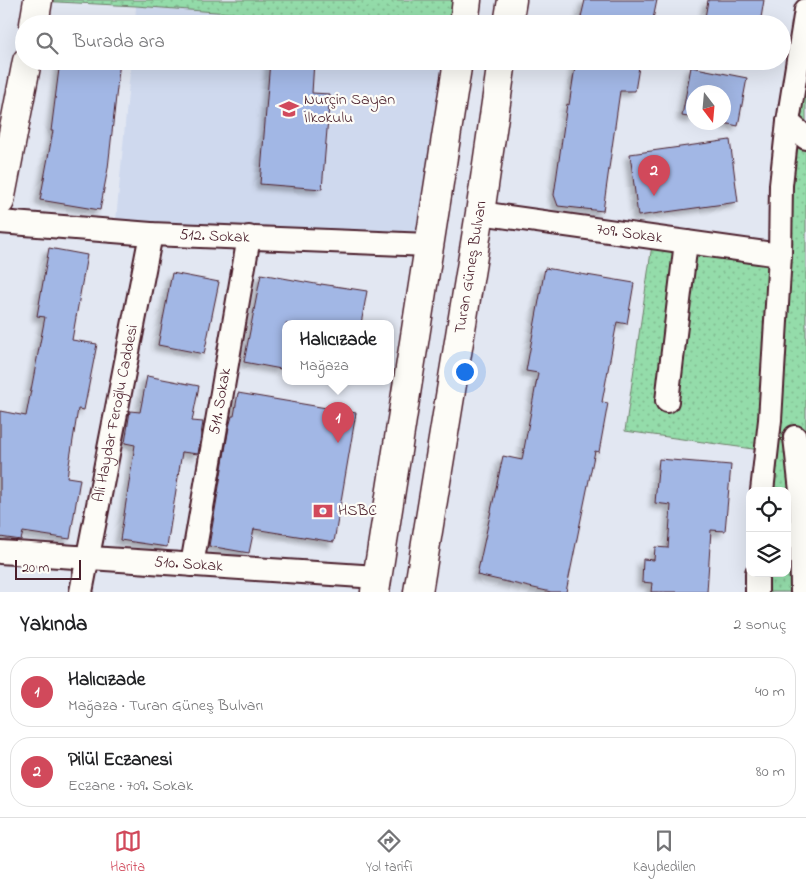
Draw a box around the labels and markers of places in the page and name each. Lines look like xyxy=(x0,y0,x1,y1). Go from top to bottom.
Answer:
place label: Nurçin Sayan İlkokulu xyxy=(304,88,395,130)
school or university icon: Nurçin Sayan İlkokulu xyxy=(278,98,300,120)
pin: 2 xyxy=(638,155,670,196)
pin: 1 xyxy=(322,402,354,443)
place label: HSBC xyxy=(338,499,377,523)
bank icon: HSBC xyxy=(312,500,334,522)

